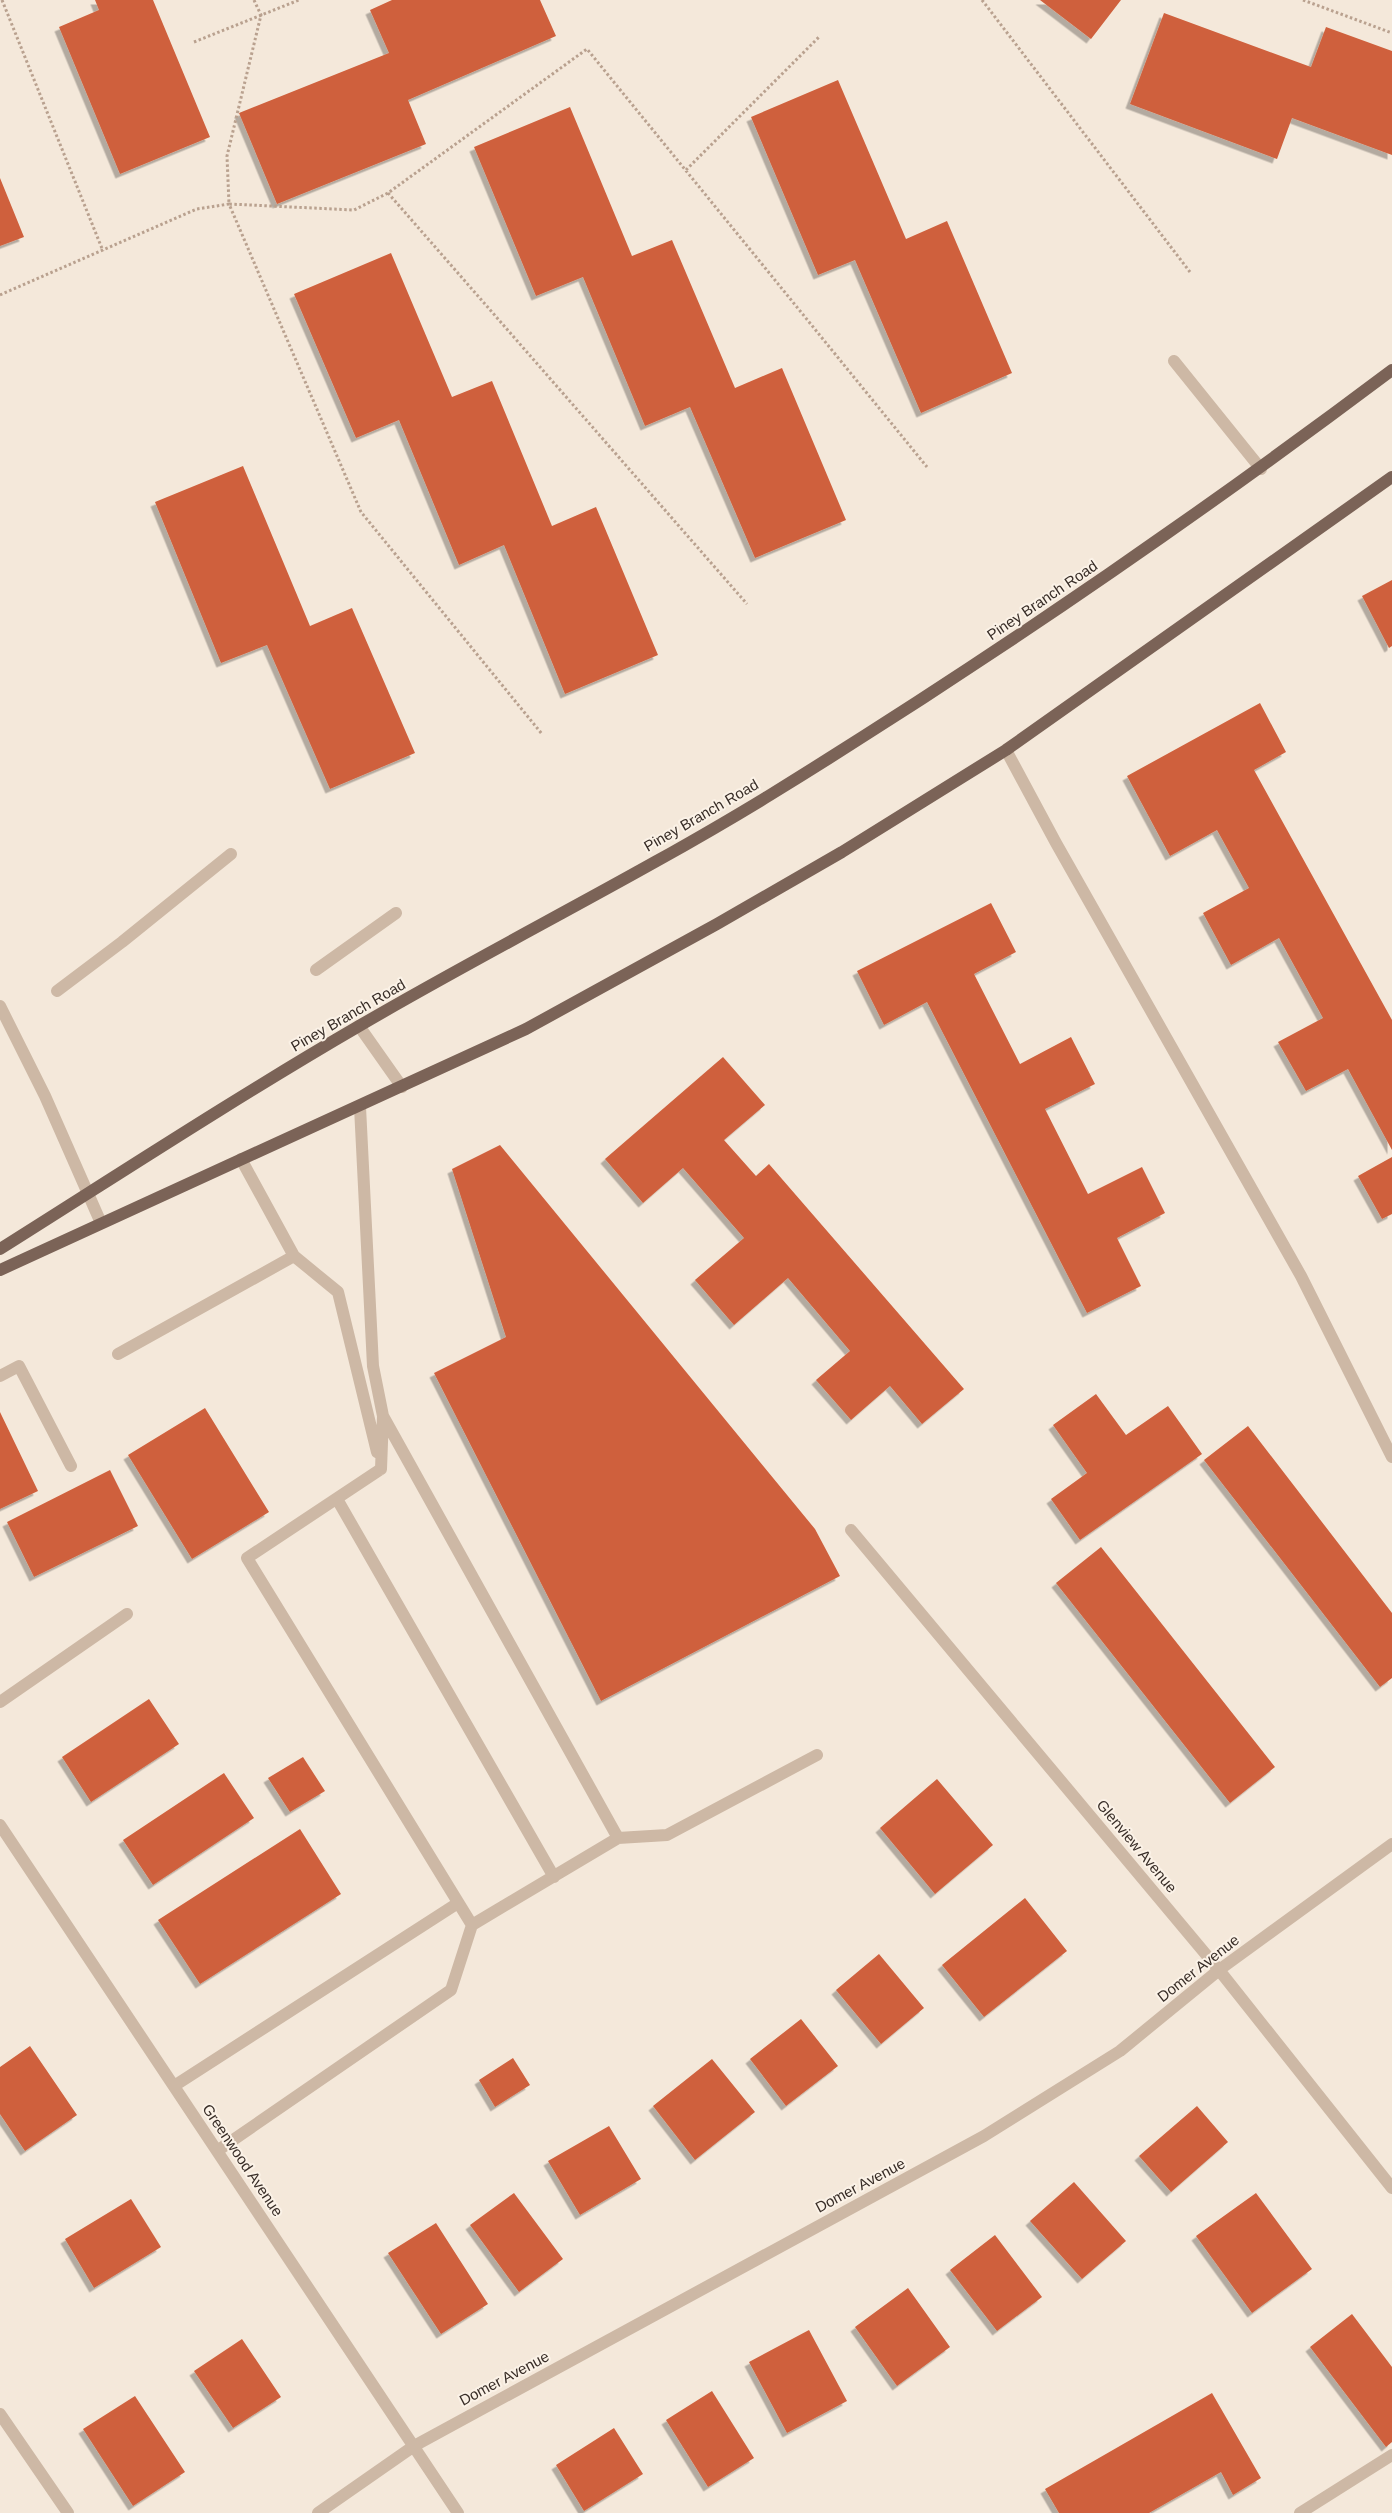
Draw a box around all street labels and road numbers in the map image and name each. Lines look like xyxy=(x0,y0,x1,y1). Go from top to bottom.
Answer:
street label: Piney Branch Road xyxy=(984,557,1100,643)
street label: Piney Branch Road xyxy=(641,775,761,855)
street label: Piney Branch Road xyxy=(288,975,408,1055)
street label: Glenview Avenue xyxy=(1093,1796,1181,1896)
street label: Domer Avenue xyxy=(1154,1931,1242,2005)
street label: Greenwood Avenue xyxy=(199,2101,287,2219)
street label: Domer Avenue xyxy=(812,2154,908,2216)
street label: Domer Avenue xyxy=(456,2347,552,2409)

